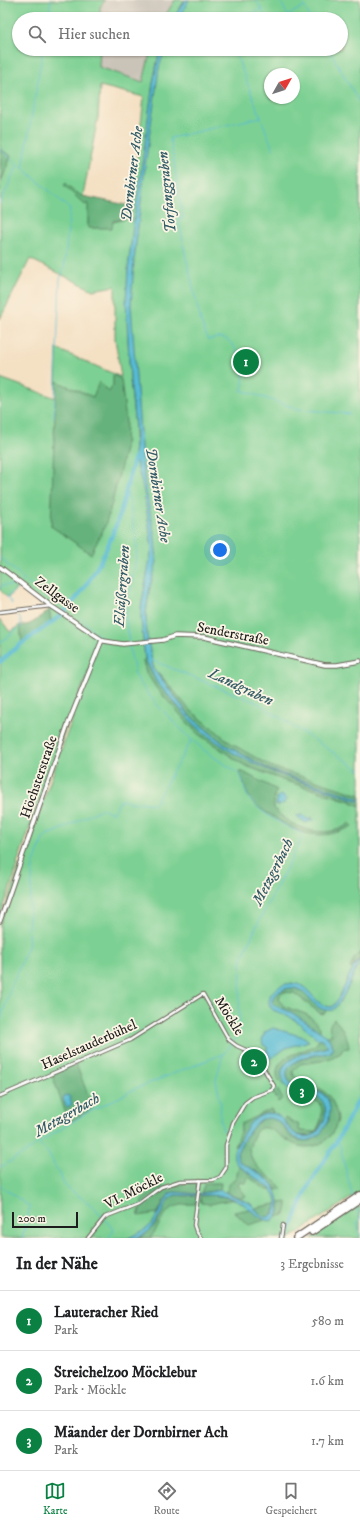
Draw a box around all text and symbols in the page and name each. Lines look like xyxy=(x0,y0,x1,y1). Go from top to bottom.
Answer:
search box xyxy=(12,12,348,56)
icon: search xyxy=(26,23,48,45)
text: Hier suchen xyxy=(58,25,130,44)
north arrow xyxy=(264,68,300,104)
water label: Dornbirner Ache xyxy=(117,124,147,223)
water label: Torfanggraben xyxy=(153,150,181,234)
pin: 1 xyxy=(233,347,259,377)
water label: Dornbirner Ache xyxy=(141,446,175,545)
your location xyxy=(210,540,230,560)
water label: Elsäßergraben xyxy=(110,544,134,628)
street label: Zellgasse xyxy=(31,573,83,617)
street label: Senderstraße xyxy=(195,618,271,650)
water label: Landgraben xyxy=(205,663,277,710)
street label: Höchsterstraße xyxy=(16,733,62,821)
water label: Metzgerbach xyxy=(248,835,298,909)
street label: Möckle xyxy=(210,993,248,1039)
street label: Haselstauderbühel xyxy=(38,1016,140,1074)
pin: 2 xyxy=(241,1047,267,1077)
pin: 3 xyxy=(289,1076,315,1106)
water label: Metzgerbach xyxy=(30,1089,103,1142)
street label: VI. Möckle xyxy=(101,1169,166,1214)
scale bar xyxy=(12,1210,78,1229)
text: 200 m xyxy=(18,1212,46,1226)
text: In der Nähe xyxy=(16,1253,98,1275)
text: 3 Ergebnisse xyxy=(280,1256,344,1272)
text: Lauteracher Ried xyxy=(54,1303,158,1322)
text: 1 xyxy=(27,1313,31,1329)
text: 580 m xyxy=(312,1313,344,1329)
text: Park xyxy=(54,1322,78,1338)
text: Streichelzoo Möcklebur xyxy=(54,1363,197,1382)
text: 2 xyxy=(26,1373,32,1389)
text: 1.6 km xyxy=(310,1373,344,1389)
text: Park · Möckle xyxy=(54,1382,126,1398)
text: Mäander der Dornbirner Ach xyxy=(54,1423,228,1442)
text: 3 xyxy=(27,1433,31,1449)
text: 1.7 km xyxy=(311,1433,344,1449)
text: Park xyxy=(54,1442,78,1458)
tab: Karte xyxy=(43,1480,68,1518)
tab: Route xyxy=(154,1480,180,1518)
tab: Gespeichert xyxy=(266,1480,317,1518)

